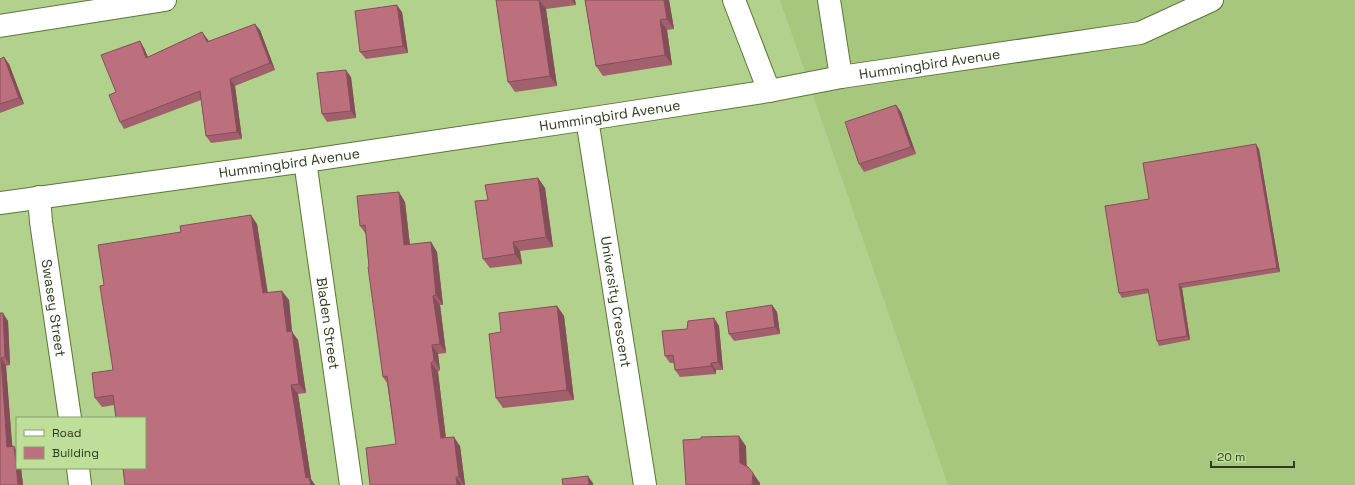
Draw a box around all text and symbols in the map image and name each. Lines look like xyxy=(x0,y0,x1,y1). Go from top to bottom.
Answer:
street label: Hummingbird Avenue xyxy=(858,45,1001,83)
street label: Hummingbird Avenue xyxy=(538,96,681,135)
street label: Hummingbird Avenue xyxy=(218,144,361,182)
street label: University Crescent xyxy=(597,235,635,369)
street label: Swasey Street xyxy=(38,258,70,358)
street label: Bladen Street xyxy=(313,276,343,371)
legend xyxy=(16,417,146,469)
text: Road xyxy=(52,425,81,441)
scale bar xyxy=(1211,443,1294,469)
text: Building xyxy=(52,445,99,461)
text: 20 m xyxy=(1217,449,1245,465)

